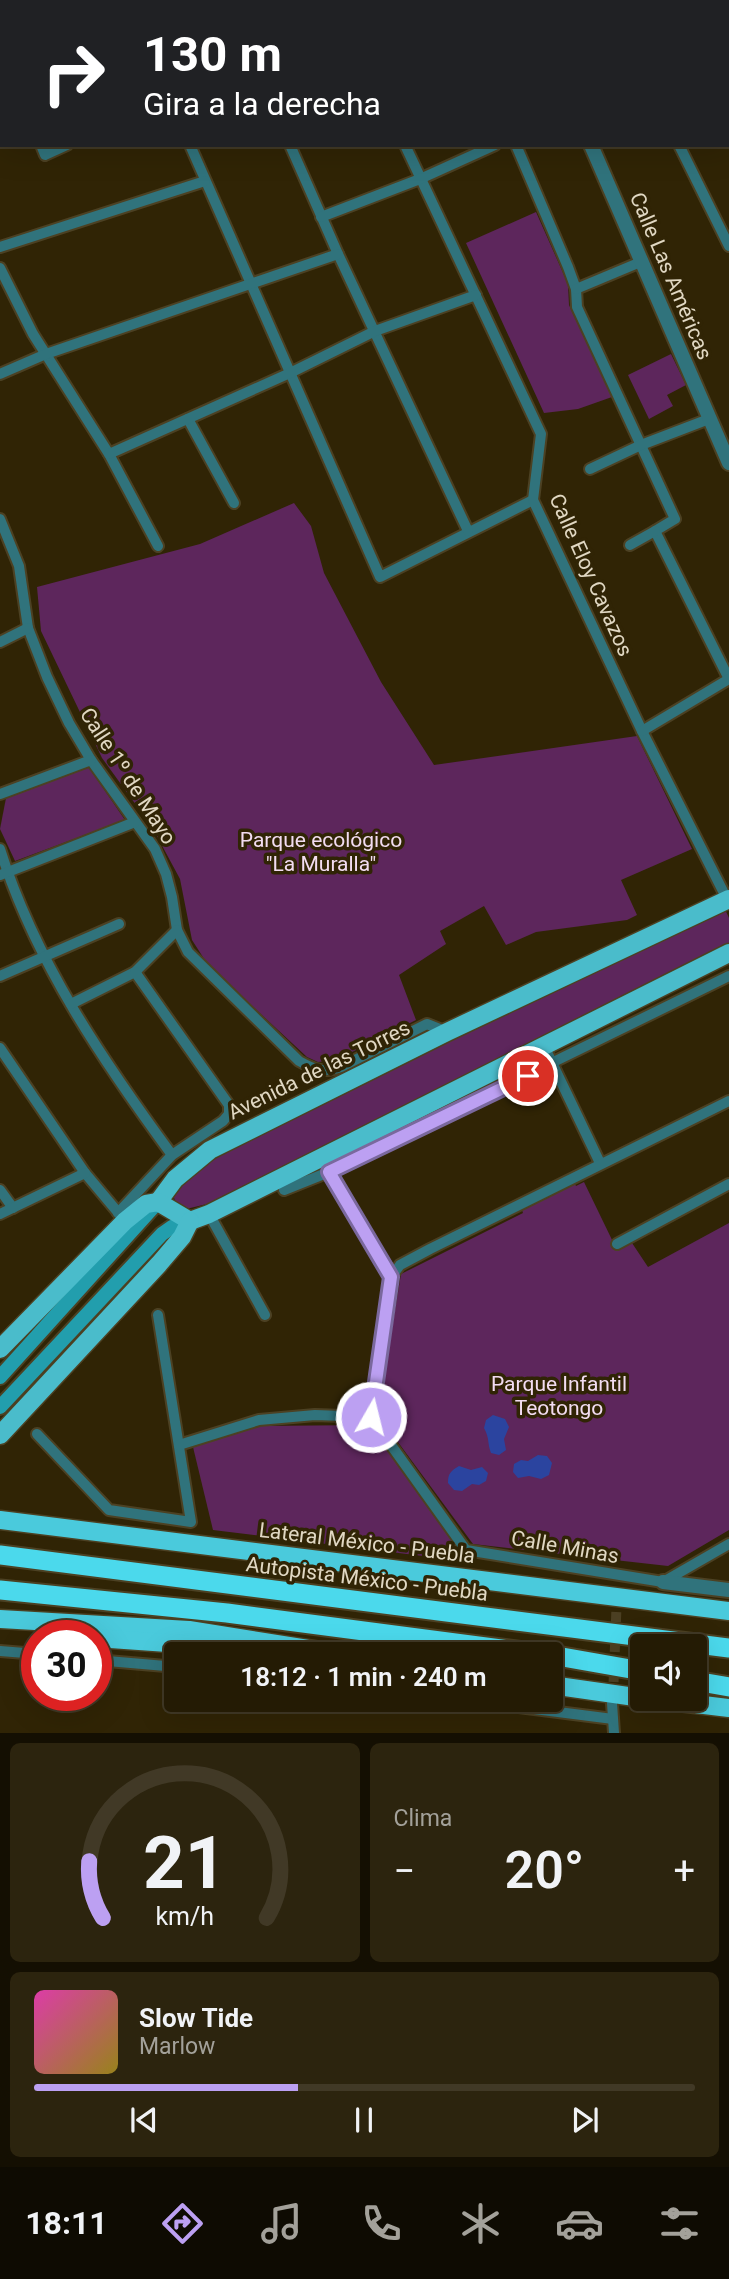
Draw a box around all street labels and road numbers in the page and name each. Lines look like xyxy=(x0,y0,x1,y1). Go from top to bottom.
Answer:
street label: Calle Las Américas xyxy=(625,189,717,363)
street label: Calle Eloy Cavazos xyxy=(544,490,638,660)
street label: Calle 1º de Mayo xyxy=(75,703,181,849)
street label: Avenida de las Torres xyxy=(224,1016,414,1124)
street label: Lateral México - Puebla xyxy=(258,1518,476,1568)
street label: Calle Minas xyxy=(509,1526,621,1568)
street label: Autopista México - Puebla xyxy=(245,1552,489,1606)

